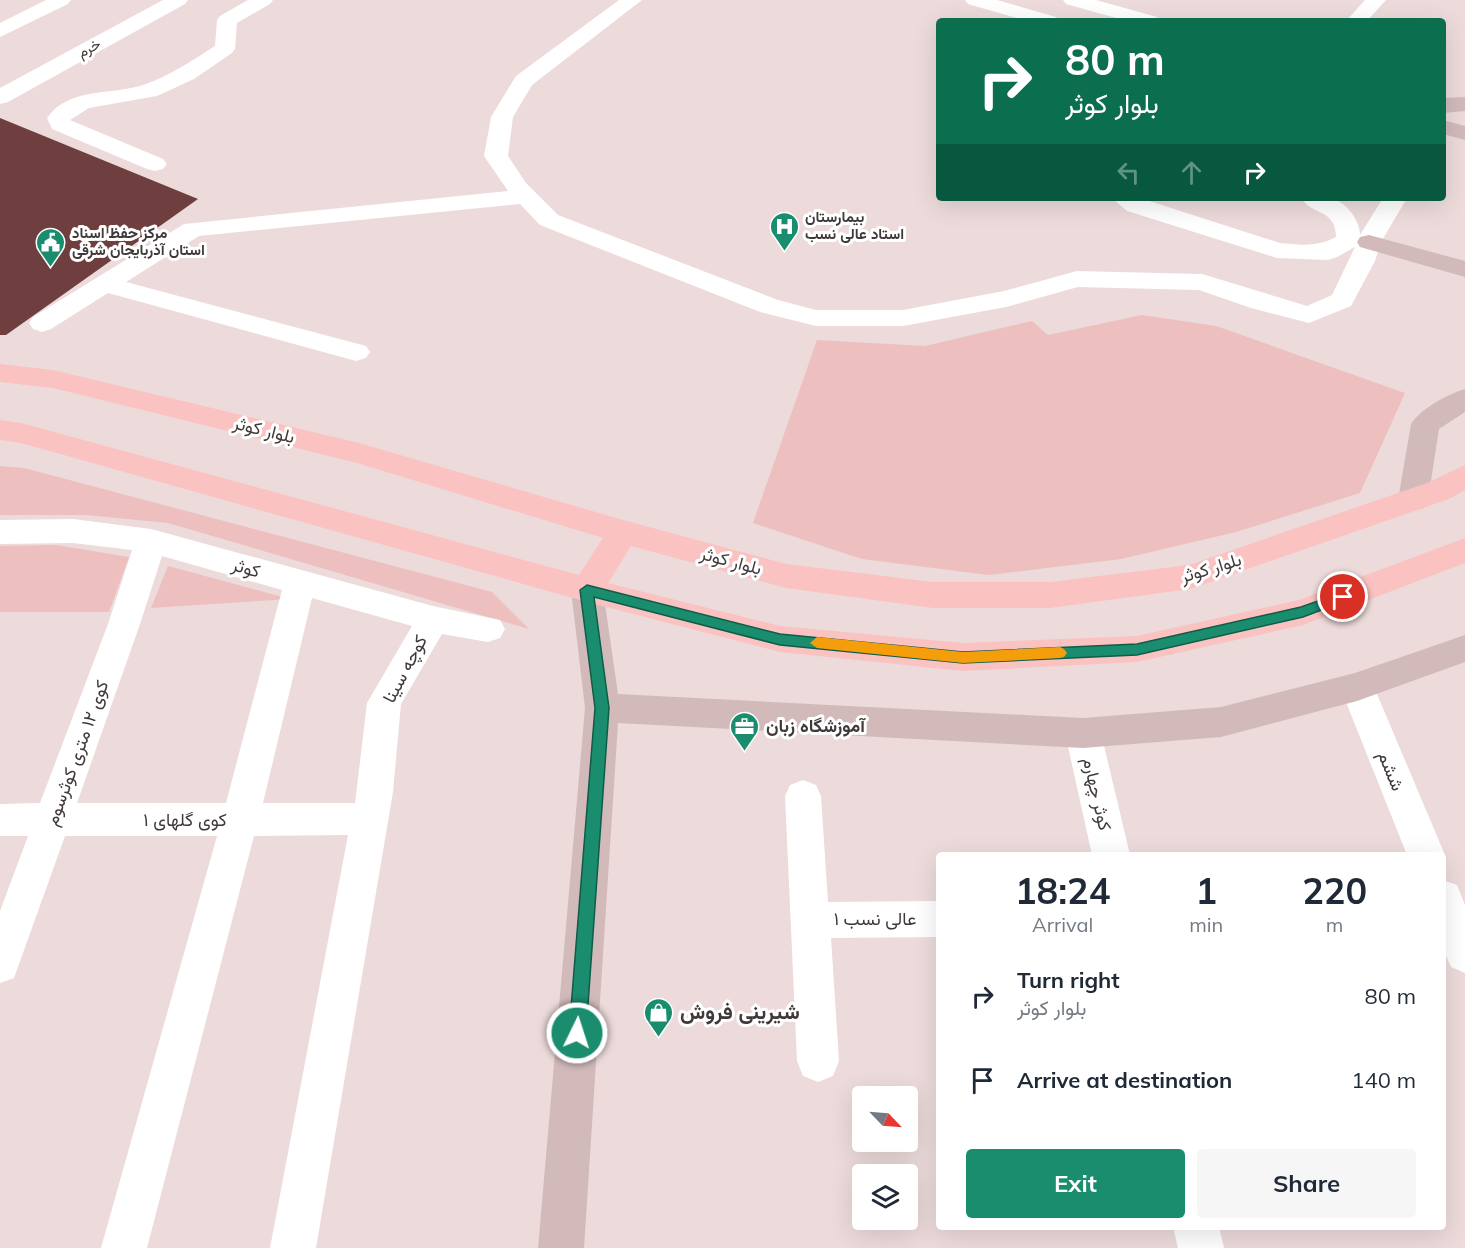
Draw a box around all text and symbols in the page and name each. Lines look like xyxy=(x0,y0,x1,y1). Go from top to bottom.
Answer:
text: 80 m xyxy=(1065,33,1165,86)
street label: خرم xyxy=(74,34,104,62)
icon: right xyxy=(966,42,1044,120)
text: بلوار کوثر xyxy=(1065,86,1159,120)
icon: left xyxy=(1112,156,1145,189)
icon: ahead xyxy=(1175,156,1208,189)
icon: right xyxy=(1238,156,1271,189)
place label: بیمارستان استاد عالی نسب xyxy=(805,207,904,243)
hospital icon: بیمارستان استاد عالی نسب xyxy=(768,210,800,252)
place label: مرکز حفظ اسناد استان آذربایجان شرقی xyxy=(72,223,205,259)
public building icon: مرکز حفظ اسناد استان آذربایجان شرقی xyxy=(35,226,67,268)
street label: بلوار کوثر xyxy=(230,411,297,448)
street label: بلوار کوثر xyxy=(697,541,764,580)
street label: بلوار کوثر xyxy=(1177,547,1244,588)
street label: کوثر xyxy=(228,552,263,583)
pin xyxy=(1317,571,1368,622)
icon: arrive xyxy=(1326,580,1359,613)
street label: کوچه سینا xyxy=(377,631,433,707)
street label: کوی ۱۲ متری کوثرسوم xyxy=(40,677,114,829)
office icon: آموزشگاه زبان xyxy=(729,710,761,752)
place label: آموزشگاه زبان xyxy=(766,714,866,737)
street label: ششم xyxy=(1372,748,1410,794)
street label: کوثر چهارم xyxy=(1077,755,1117,833)
street label: کوی گلهای ۱ xyxy=(143,808,227,831)
text: 18:24 xyxy=(1015,868,1110,913)
text: 1 xyxy=(1195,868,1217,913)
text: 220 xyxy=(1302,868,1367,913)
street label: عالی نسب ۱ xyxy=(834,907,916,930)
text: Arrival xyxy=(1032,912,1093,937)
text: min xyxy=(1189,912,1223,937)
text: m xyxy=(1326,912,1343,937)
text: Turn right xyxy=(1017,966,1120,994)
icon: right xyxy=(966,980,999,1013)
text: 80 m xyxy=(1365,982,1416,1010)
text: بلوار کوثر xyxy=(1017,995,1087,1020)
shop icon: شیرینی فروش xyxy=(643,996,675,1038)
place label: شیرینی فروش xyxy=(680,998,800,1025)
position arrow xyxy=(545,1001,609,1065)
icon: arrive xyxy=(966,1064,999,1097)
text: Arrive at destination xyxy=(1017,1066,1232,1094)
text: 140 m xyxy=(1351,1066,1416,1094)
north arrow xyxy=(852,1086,918,1152)
map controls xyxy=(852,1086,918,1230)
button: Exit xyxy=(966,1149,1185,1218)
button: Share xyxy=(1197,1149,1416,1218)
button: layers xyxy=(852,1164,918,1230)

